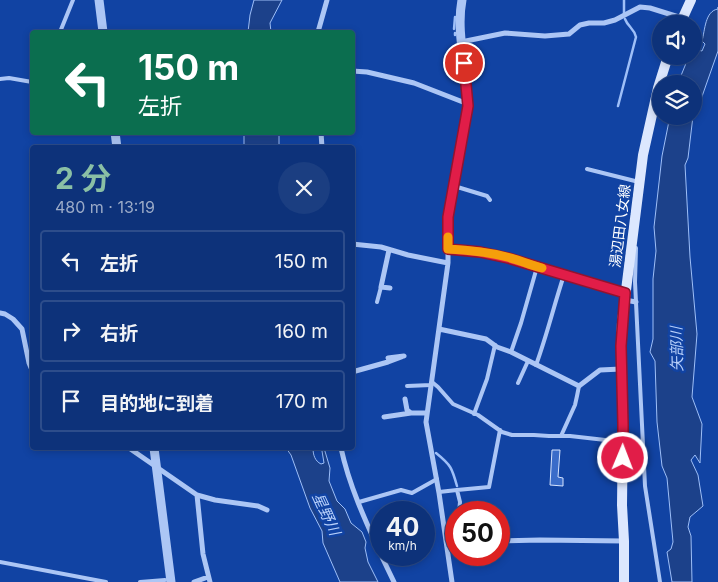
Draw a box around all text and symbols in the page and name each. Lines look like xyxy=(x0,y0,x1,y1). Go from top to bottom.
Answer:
map controls xyxy=(652,15,702,125)
button: sound xyxy=(652,15,702,65)
pin xyxy=(443,42,485,84)
text: 150 m xyxy=(138,46,239,88)
icon: arrive xyxy=(450,49,478,77)
icon: left xyxy=(55,50,120,115)
button: layers xyxy=(652,75,702,125)
text: 左折 xyxy=(138,93,182,119)
text: 2 分 xyxy=(55,160,111,196)
button: close xyxy=(278,162,330,214)
street label: 湯辺田八女線 xyxy=(606,183,633,269)
text: 480 m · 13:19 xyxy=(55,197,155,217)
icon: left xyxy=(57,247,85,275)
text: 150 m xyxy=(275,250,328,273)
text: 左折 xyxy=(100,252,138,275)
icon: right xyxy=(57,317,85,345)
text: 160 m xyxy=(275,320,328,343)
text: 右折 xyxy=(100,322,138,345)
water label: 矢部川 xyxy=(667,324,686,372)
icon: arrive xyxy=(57,387,85,415)
text: 170 m xyxy=(276,390,328,413)
text: 目的地に到着 xyxy=(100,392,214,415)
position arrow xyxy=(596,431,648,483)
water label: 星野川 xyxy=(308,489,345,540)
speed limit sign: 50 xyxy=(445,501,510,566)
text: 40 xyxy=(386,512,419,542)
text: km/h xyxy=(388,538,417,553)

